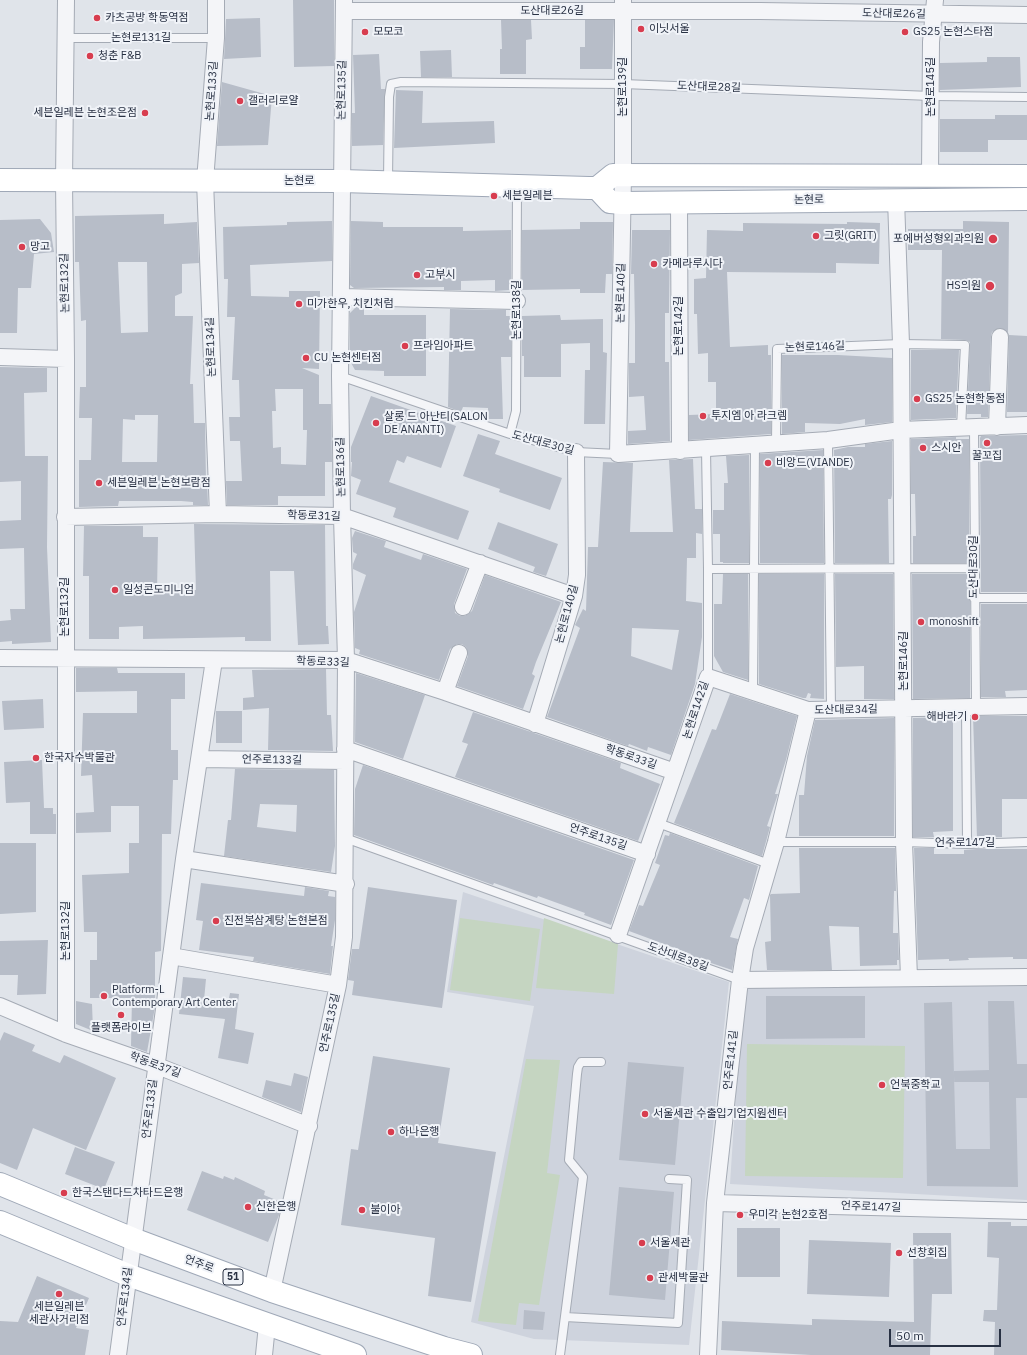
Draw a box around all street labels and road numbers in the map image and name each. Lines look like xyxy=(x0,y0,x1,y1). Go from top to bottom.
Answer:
street label: 도산대로26길 xyxy=(520,4,584,18)
street label: 도산대로26길 xyxy=(862,7,926,21)
street label: 논현로131길 xyxy=(111,31,171,45)
street label: 논현로139길 xyxy=(616,57,630,117)
street label: 논현로145길 xyxy=(924,57,938,117)
street label: 논현로133길 xyxy=(203,60,221,122)
street label: 논현로135길 xyxy=(335,60,349,120)
street label: 도산대로28길 xyxy=(677,79,741,95)
street label: 논현로 xyxy=(284,174,314,188)
street label: 논현로 xyxy=(794,193,824,207)
street label: 논현로132길 xyxy=(58,253,72,313)
street label: 논현로140길 xyxy=(614,263,628,323)
street label: 논현로138길 xyxy=(510,280,524,340)
street label: 논현로142길 xyxy=(672,296,686,356)
street label: 논현로134길 xyxy=(203,317,219,377)
street label: 논현로146길 xyxy=(785,339,845,355)
street label: 도산대로30길 xyxy=(510,428,576,458)
street label: 논현로136길 xyxy=(334,437,348,497)
street label: 학동로31길 xyxy=(287,508,341,524)
street label: 도산대로30길 xyxy=(967,535,981,599)
street label: 논현로132길 xyxy=(58,577,72,637)
street label: 논현로140길 xyxy=(553,583,581,645)
street label: 논현로146길 xyxy=(897,631,911,691)
street label: 학동로33길 xyxy=(296,654,350,670)
street label: 논현로142길 xyxy=(680,679,712,741)
street label: 도산대로34길 xyxy=(814,703,878,717)
street label: 학동로33길 xyxy=(603,742,659,772)
street label: 언주로133길 xyxy=(242,753,302,767)
street label: 언주로135길 xyxy=(567,821,629,853)
street label: 언주로147길 xyxy=(935,836,995,850)
street label: 논현로132길 xyxy=(59,901,73,961)
street label: 도산대로38길 xyxy=(646,940,710,974)
street label: 언주로135길 xyxy=(317,992,343,1054)
street label: 언주로141길 xyxy=(721,1029,741,1091)
street label: 학동로37길 xyxy=(128,1050,182,1080)
street label: 언주로133길 xyxy=(140,1078,160,1140)
street label: 언주로147길 xyxy=(841,1199,901,1215)
street label: 언주로 xyxy=(182,1253,216,1275)
street label: 언주로134길 xyxy=(115,1266,135,1328)
road number: 51 xyxy=(223,1269,243,1285)

